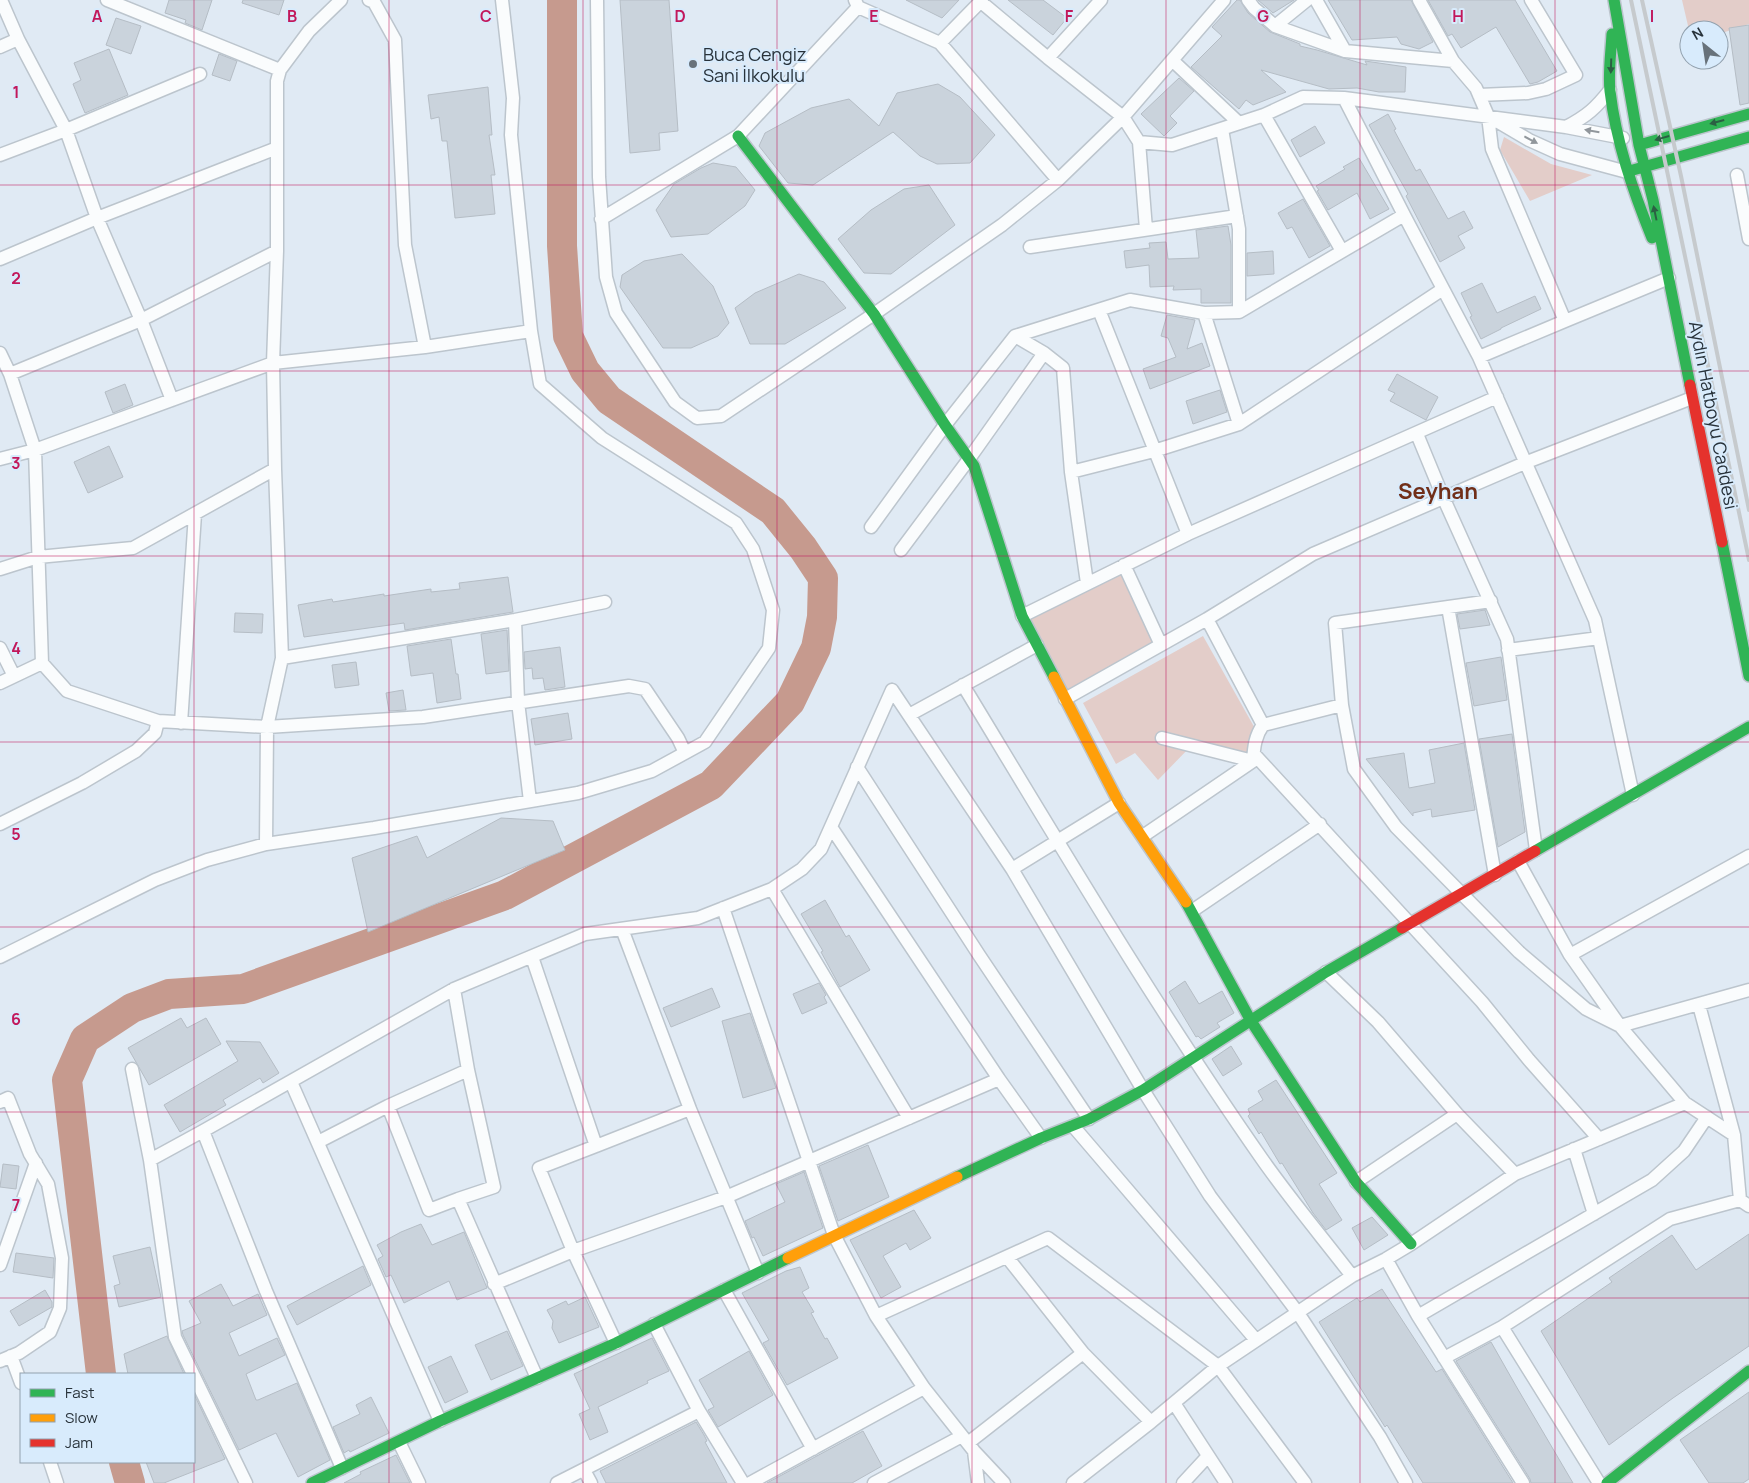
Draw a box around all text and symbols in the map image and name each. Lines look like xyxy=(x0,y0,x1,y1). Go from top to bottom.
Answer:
text: A xyxy=(92,5,103,27)
text: B xyxy=(287,5,297,27)
text: C xyxy=(480,5,492,27)
text: D xyxy=(674,5,686,27)
text: E xyxy=(869,5,879,27)
text: F xyxy=(1065,5,1074,27)
text: G xyxy=(1257,5,1269,27)
text: H xyxy=(1452,5,1464,27)
text: I xyxy=(1650,5,1654,27)
north arrow xyxy=(1679,20,1729,70)
text: N xyxy=(1688,23,1706,44)
place label: Buca Cengiz Sani İlkokulu xyxy=(703,42,806,87)
marker: Buca Cengiz Sani İlkokulu xyxy=(687,58,699,70)
one-way arrow xyxy=(1606,58,1614,74)
text: 1 xyxy=(12,81,20,103)
one-way arrow xyxy=(1709,118,1724,126)
one-way arrow xyxy=(1584,127,1600,135)
one-way arrow xyxy=(1654,134,1669,142)
one-way arrow xyxy=(1523,136,1538,144)
one-way arrow xyxy=(1651,205,1659,221)
text: 2 xyxy=(11,267,21,289)
street label: Aydın Hatboyu Caddesi xyxy=(1684,319,1744,511)
text: 3 xyxy=(11,452,21,474)
district label: Seyhan xyxy=(1398,476,1478,506)
text: 4 xyxy=(11,637,21,659)
text: 5 xyxy=(11,823,21,845)
text: 6 xyxy=(11,1008,21,1030)
text: 7 xyxy=(12,1194,20,1216)
legend xyxy=(20,1373,195,1463)
text: Fast xyxy=(65,1382,94,1403)
text: Slow xyxy=(65,1407,98,1428)
text: Jam xyxy=(65,1432,93,1453)

